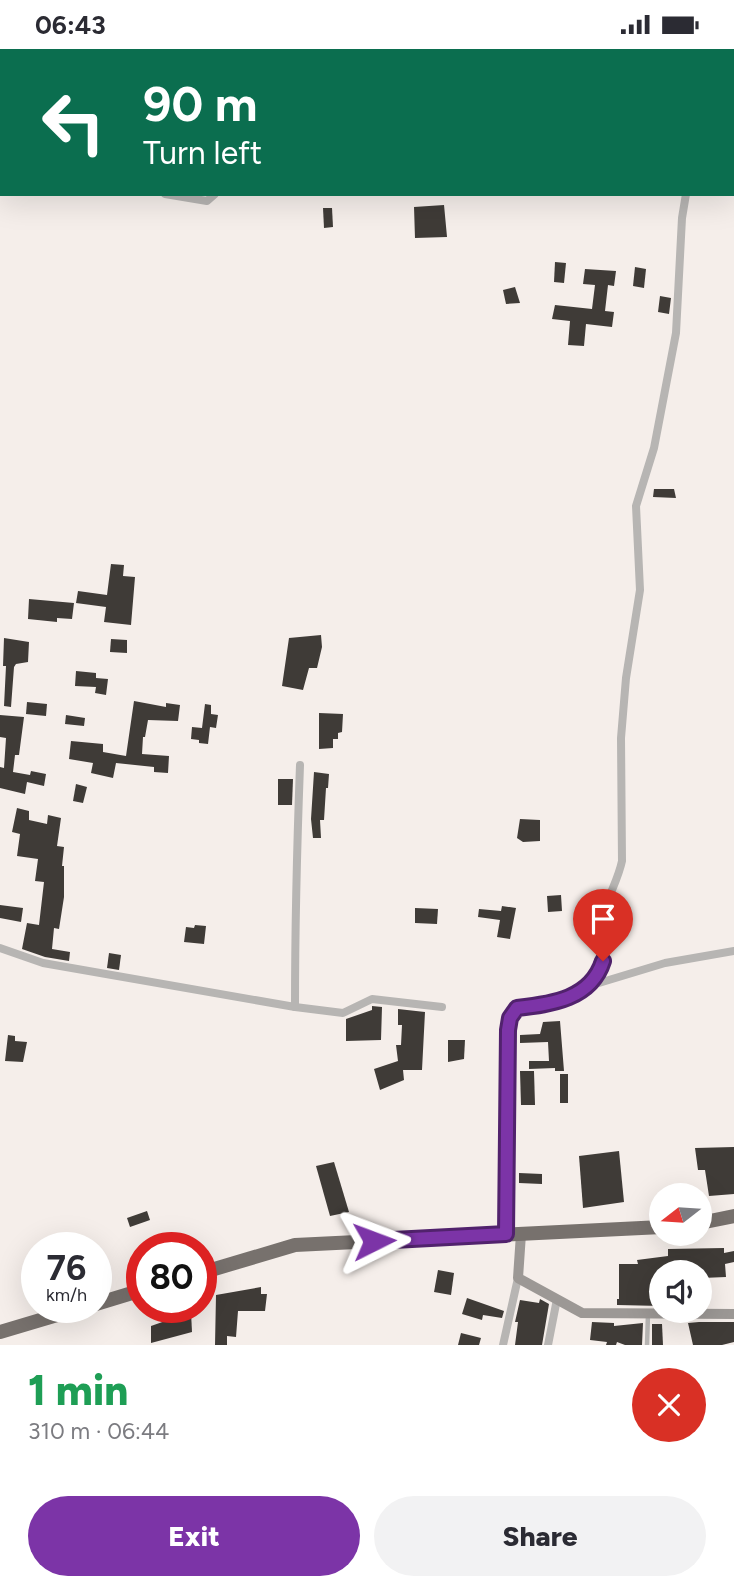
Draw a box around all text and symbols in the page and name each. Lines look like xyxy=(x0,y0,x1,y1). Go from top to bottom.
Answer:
text: 06:43 xyxy=(35,9,106,41)
text: 90 m xyxy=(143,74,258,133)
icon: left xyxy=(28,77,119,168)
text: Turn left xyxy=(143,134,262,172)
pin xyxy=(573,889,633,961)
icon: arrive xyxy=(584,900,622,938)
north arrow xyxy=(649,1183,712,1246)
map controls xyxy=(649,1183,712,1323)
position arrow xyxy=(337,1204,411,1278)
speed limit sign: 80 xyxy=(126,1232,217,1323)
text: 76 xyxy=(47,1247,86,1289)
button: sound xyxy=(649,1260,712,1323)
text: km/h xyxy=(46,1284,87,1306)
text: 1 min xyxy=(28,1365,128,1416)
button: close xyxy=(632,1368,706,1442)
text: 310 m · 06:44 xyxy=(28,1417,169,1445)
button: Exit xyxy=(28,1496,360,1576)
button: Share xyxy=(374,1496,706,1576)

